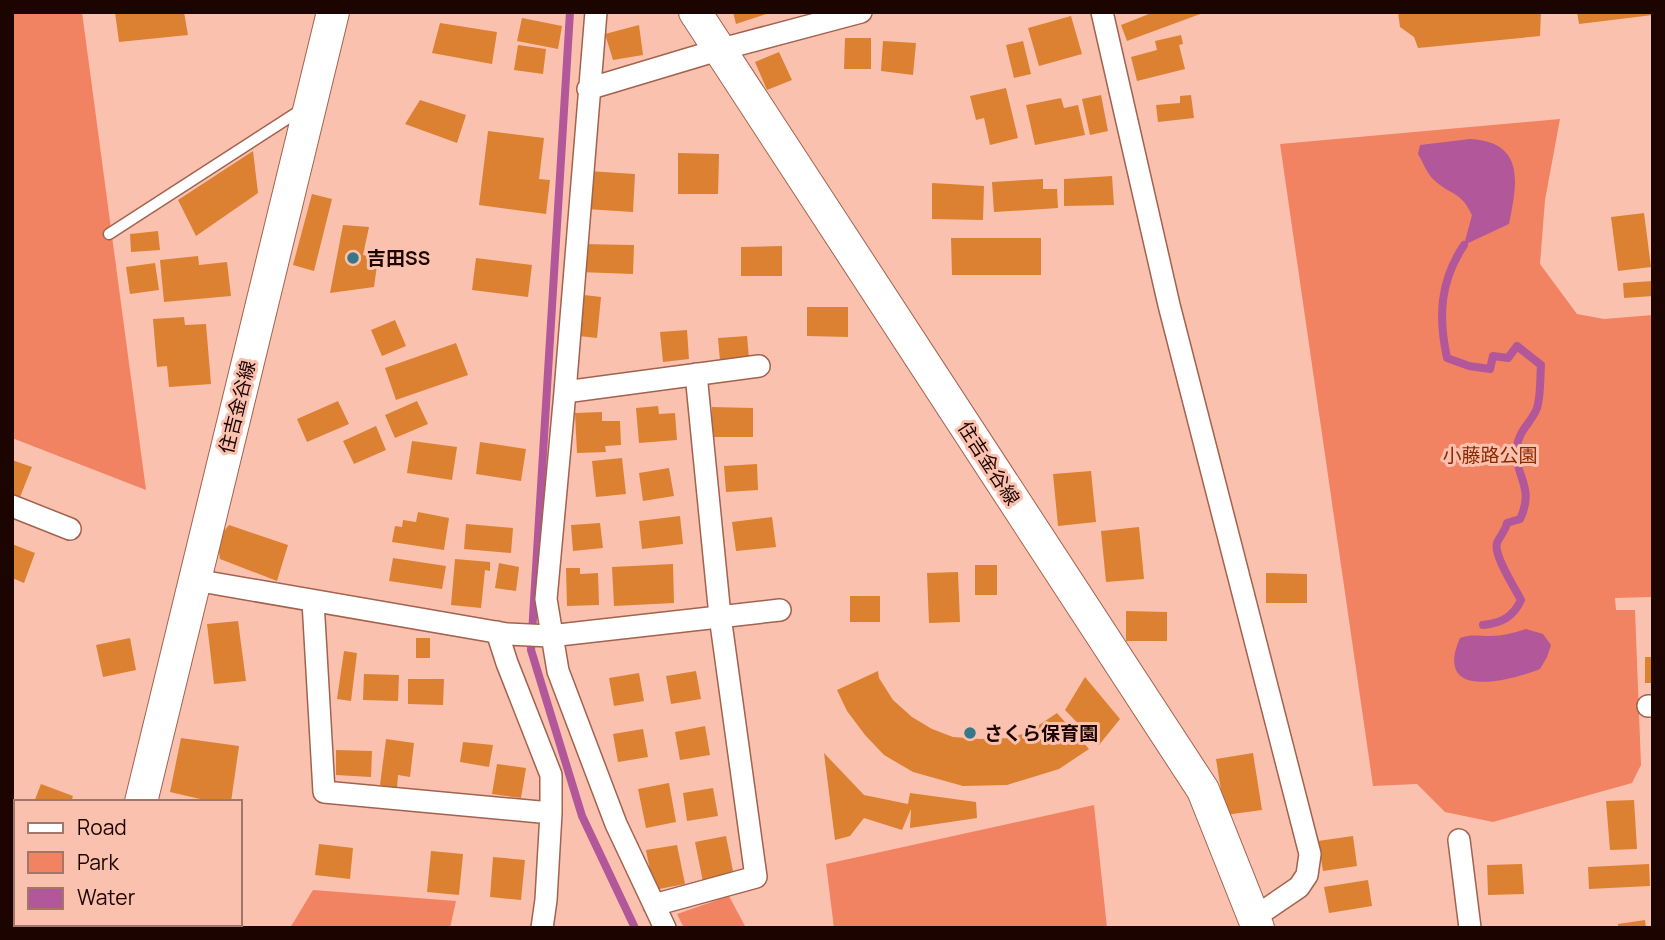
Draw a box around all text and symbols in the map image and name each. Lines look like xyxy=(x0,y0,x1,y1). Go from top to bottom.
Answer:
place label: 吉田SS xyxy=(367,245,430,271)
marker: 吉田SS xyxy=(345,250,361,266)
street label: 住吉金谷線 xyxy=(213,358,261,456)
street label: 住吉金谷線 xyxy=(952,416,1026,510)
park label: 小藤路公園 xyxy=(1442,442,1538,468)
place label: さくら保育園 xyxy=(984,720,1098,746)
marker: さくら保育園 xyxy=(962,725,978,741)
legend xyxy=(14,800,242,926)
text: Road xyxy=(77,813,127,841)
text: Park xyxy=(77,848,119,876)
text: Water xyxy=(77,883,136,911)

